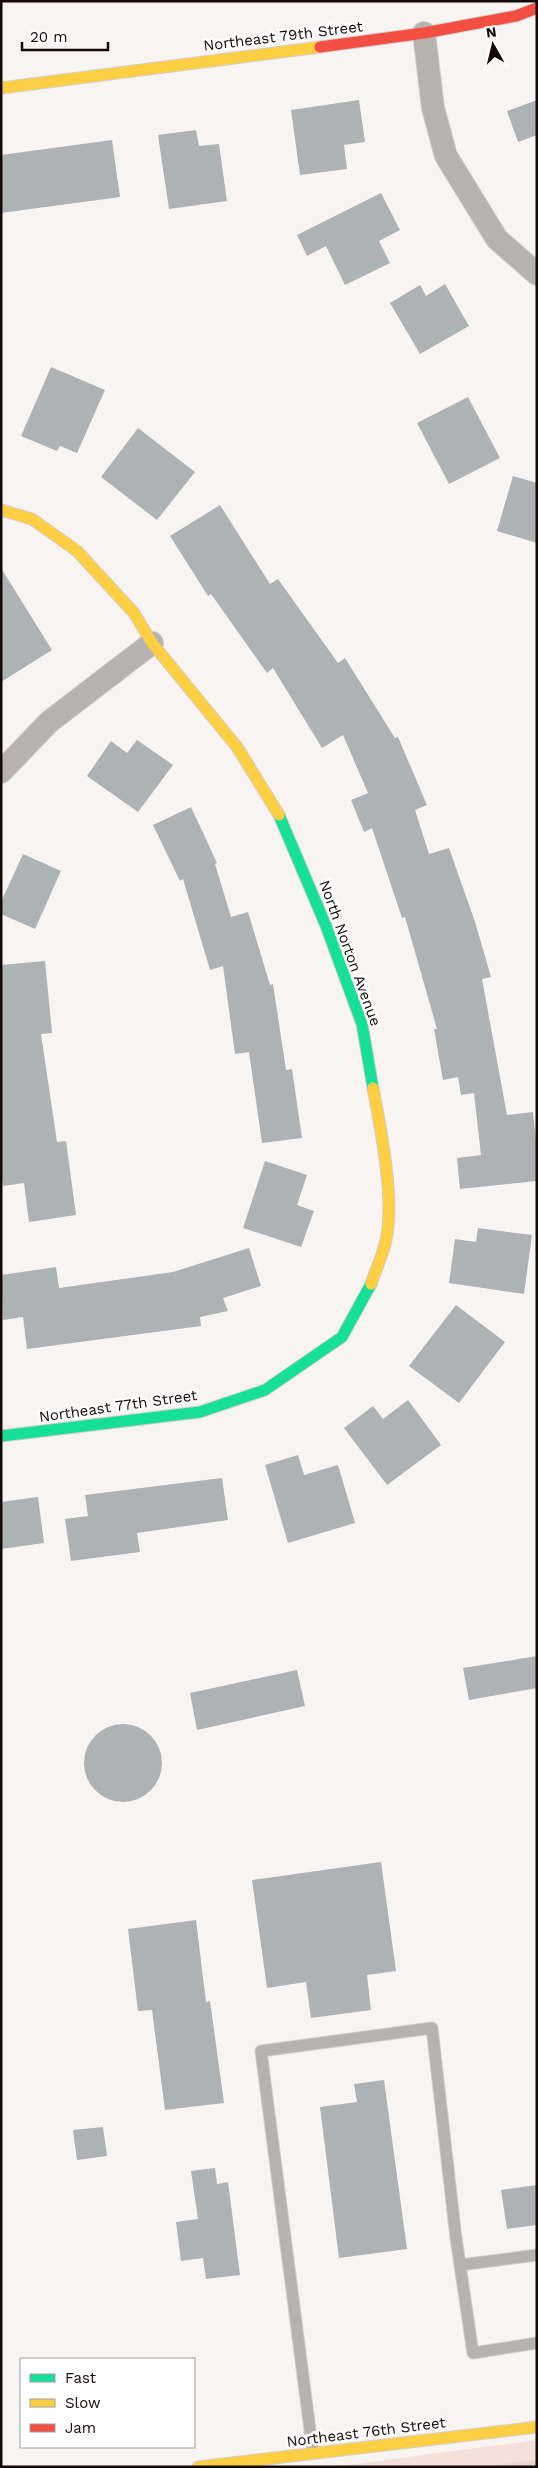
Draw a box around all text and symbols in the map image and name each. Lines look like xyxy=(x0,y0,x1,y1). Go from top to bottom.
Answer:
street label: Northeast 79th Street xyxy=(202,17,364,55)
scale bar xyxy=(22,20,109,52)
north arrow xyxy=(468,20,518,70)
text: N xyxy=(485,23,497,41)
text: 20 m xyxy=(30,28,68,46)
street label: North Norton Avenue xyxy=(315,878,385,1028)
street label: Northeast 77th Street xyxy=(38,1386,199,1426)
legend xyxy=(20,2358,195,2448)
text: Fast xyxy=(65,2369,97,2387)
text: Slow xyxy=(65,2394,101,2412)
street label: Northeast 76th Street xyxy=(285,2413,447,2451)
text: Jam xyxy=(65,2419,96,2437)

